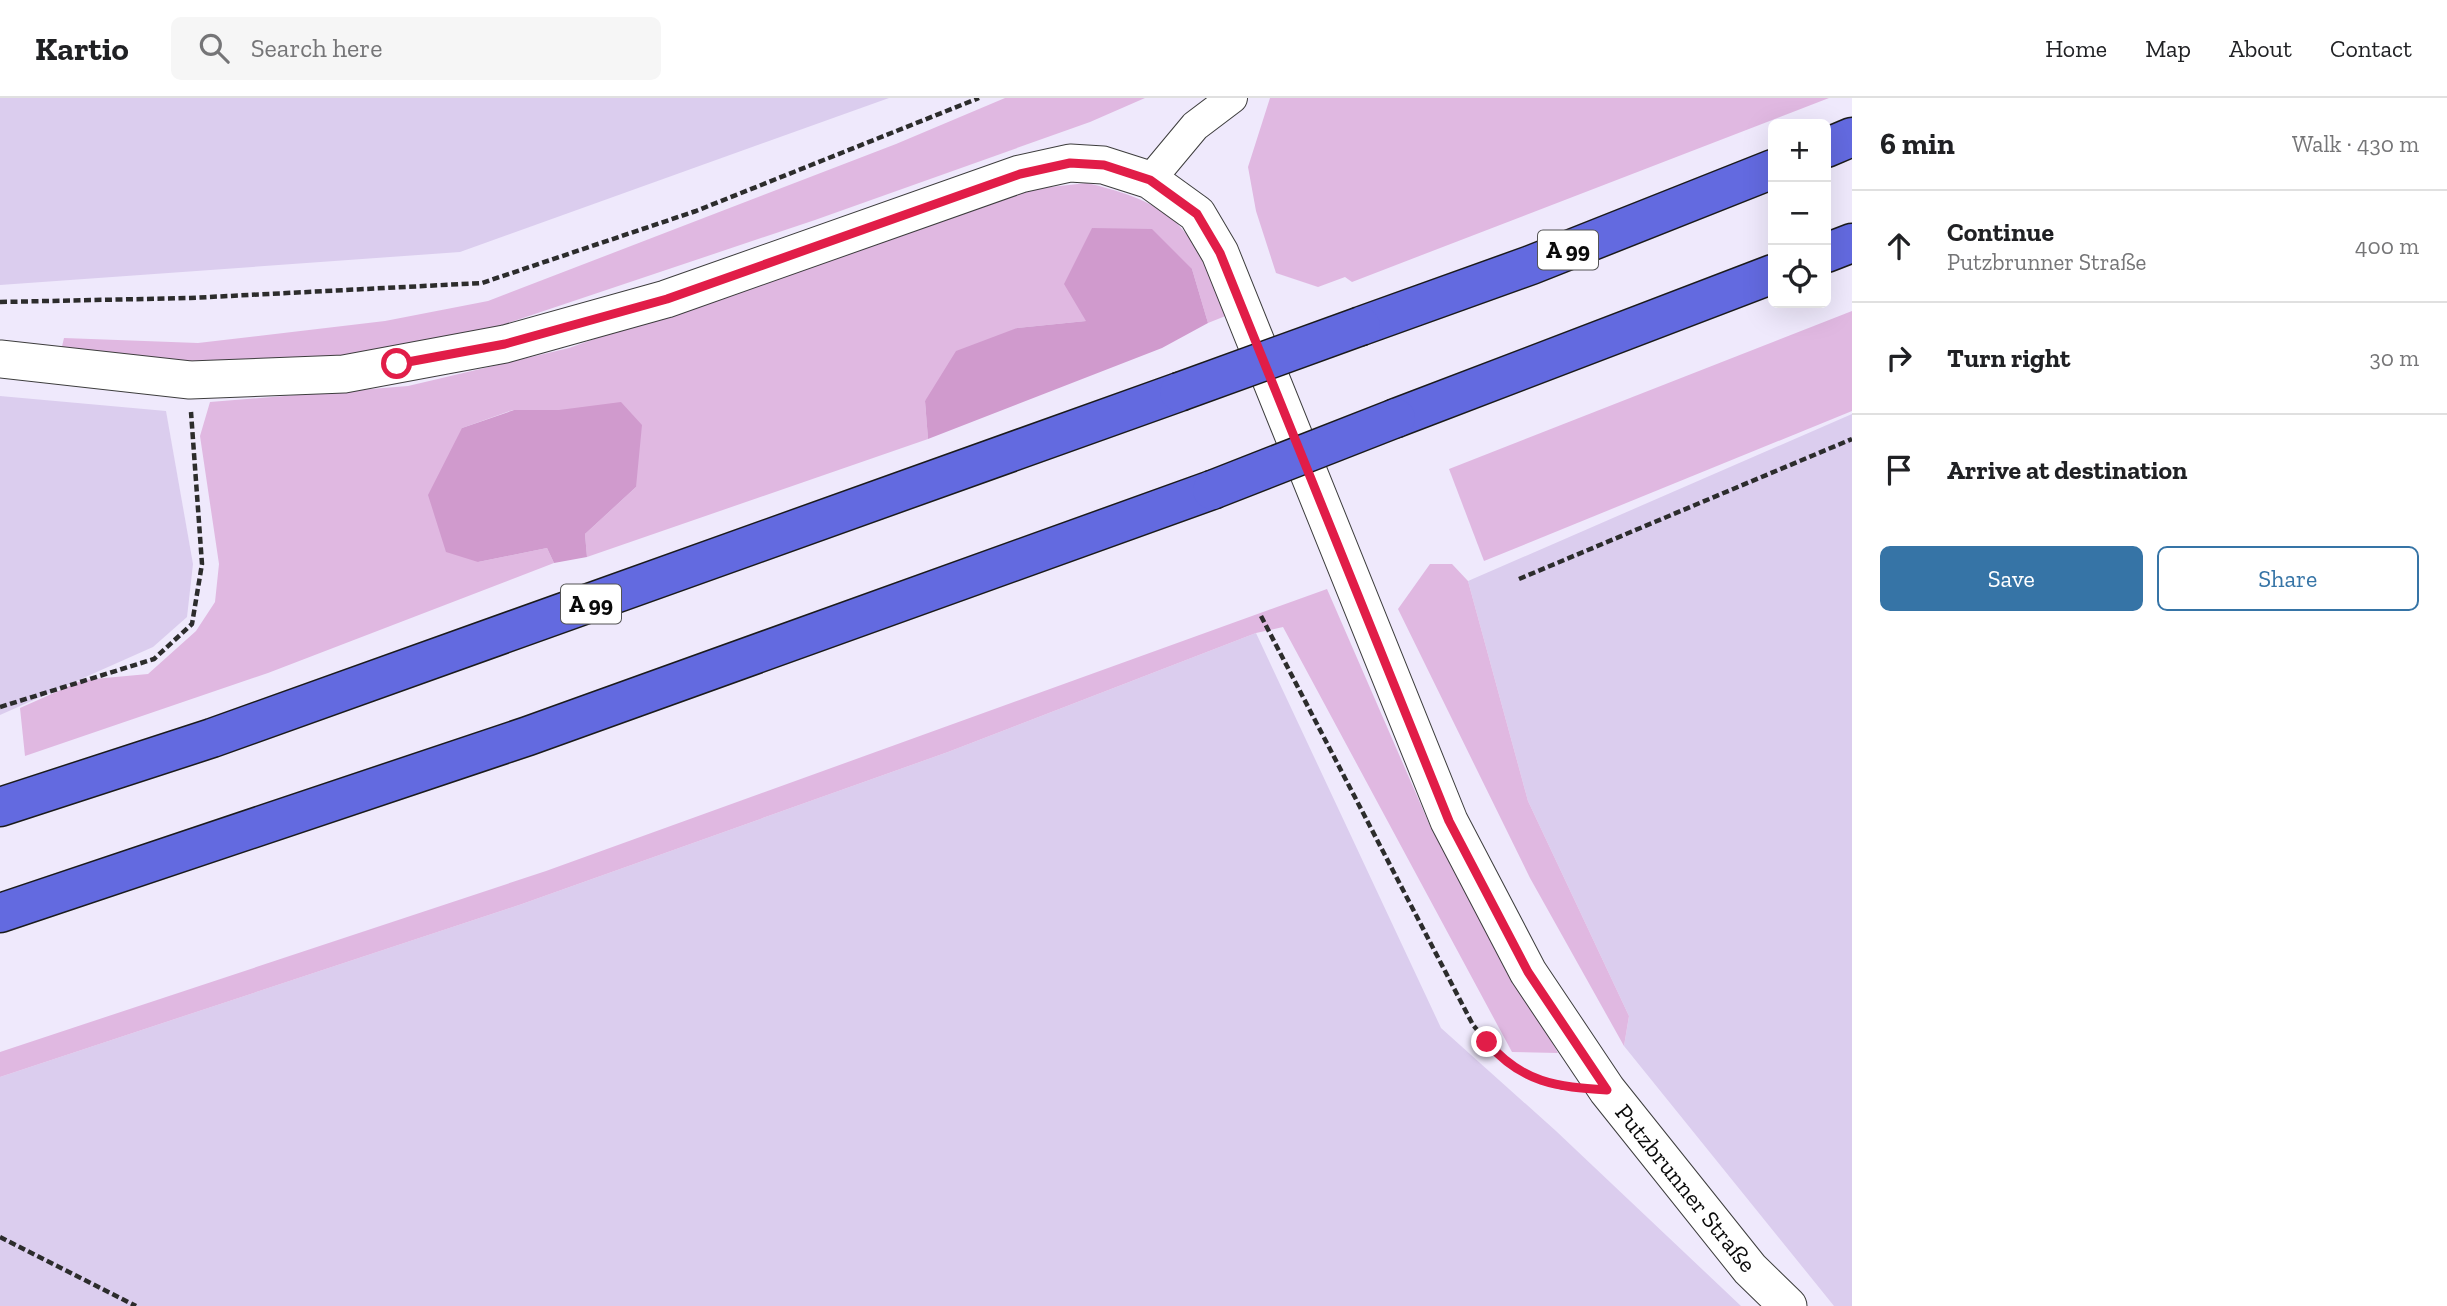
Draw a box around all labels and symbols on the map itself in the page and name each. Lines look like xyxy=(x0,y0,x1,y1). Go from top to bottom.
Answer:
road number: A 99 xyxy=(1538,230,1598,270)
route start xyxy=(381,348,412,379)
road number: A 99 xyxy=(561,584,621,624)
route end xyxy=(1471,1026,1502,1057)
street label: Putzbrunner Straße xyxy=(1609,1098,1763,1278)

